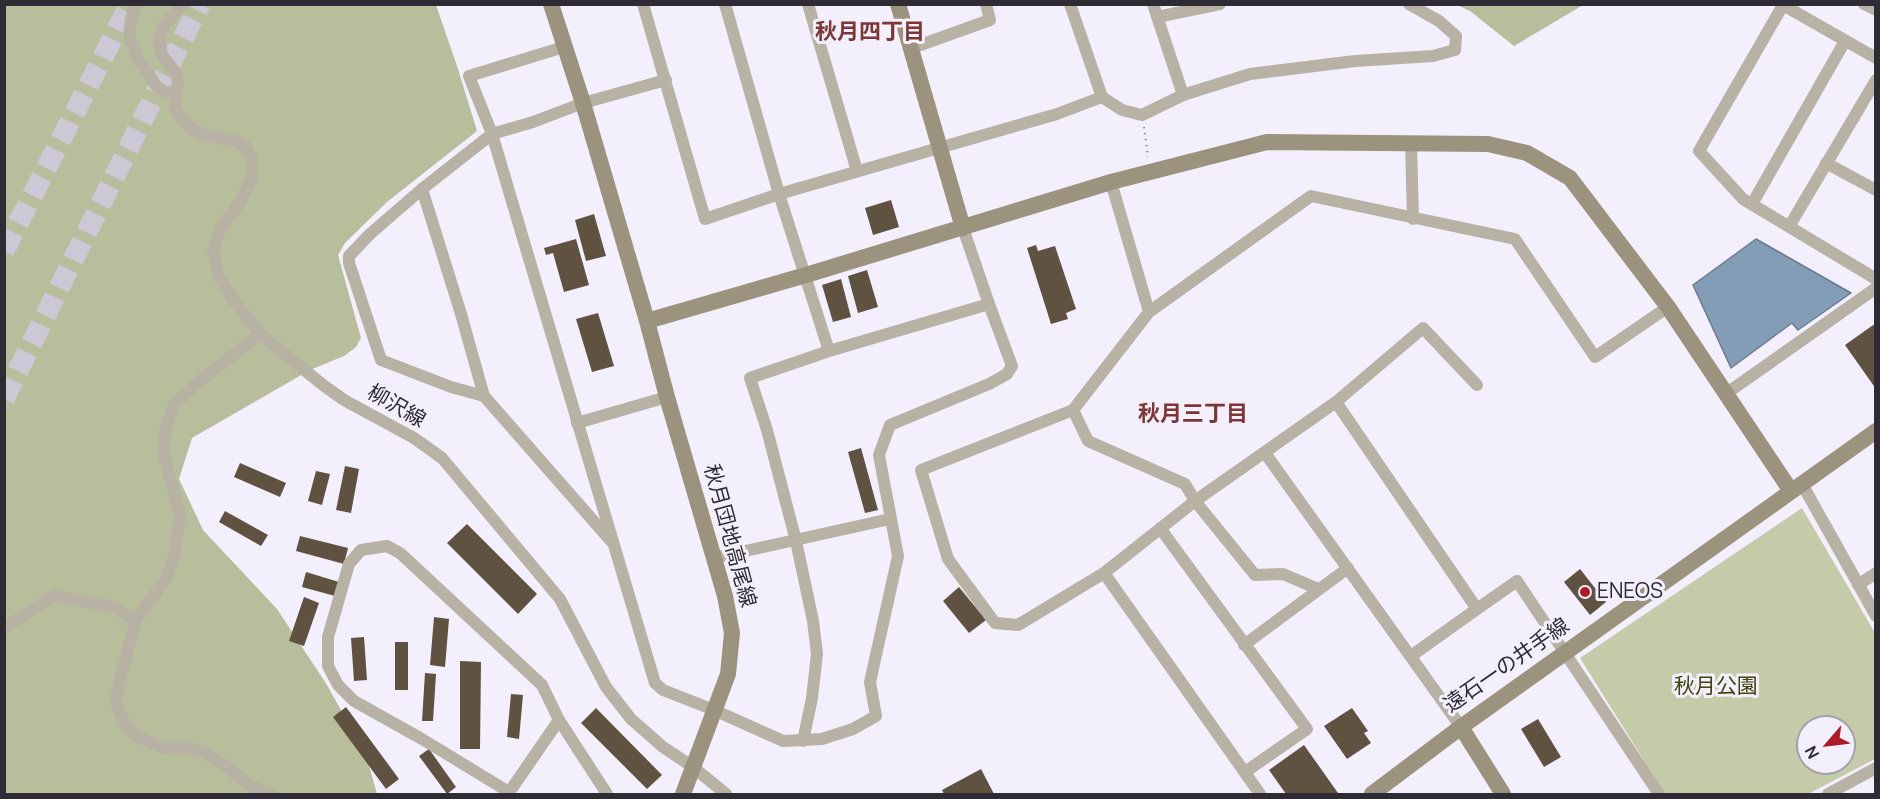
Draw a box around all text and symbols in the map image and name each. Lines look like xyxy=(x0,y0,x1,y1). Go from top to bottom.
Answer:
district label: 秋月四丁目 xyxy=(815,20,925,46)
street label: 柳沢線 xyxy=(362,380,430,434)
district label: 秋月三丁目 xyxy=(1138,402,1248,428)
street label: 秋月団地高尾線 xyxy=(698,462,760,610)
place label: ENEOS xyxy=(1597,579,1663,605)
marker: ENEOS xyxy=(1578,585,1592,599)
street label: 遠石一の井手線 xyxy=(1440,614,1574,718)
park label: 秋月公園 xyxy=(1674,674,1758,700)
north arrow xyxy=(1796,715,1856,775)
text: N xyxy=(1799,742,1824,763)

